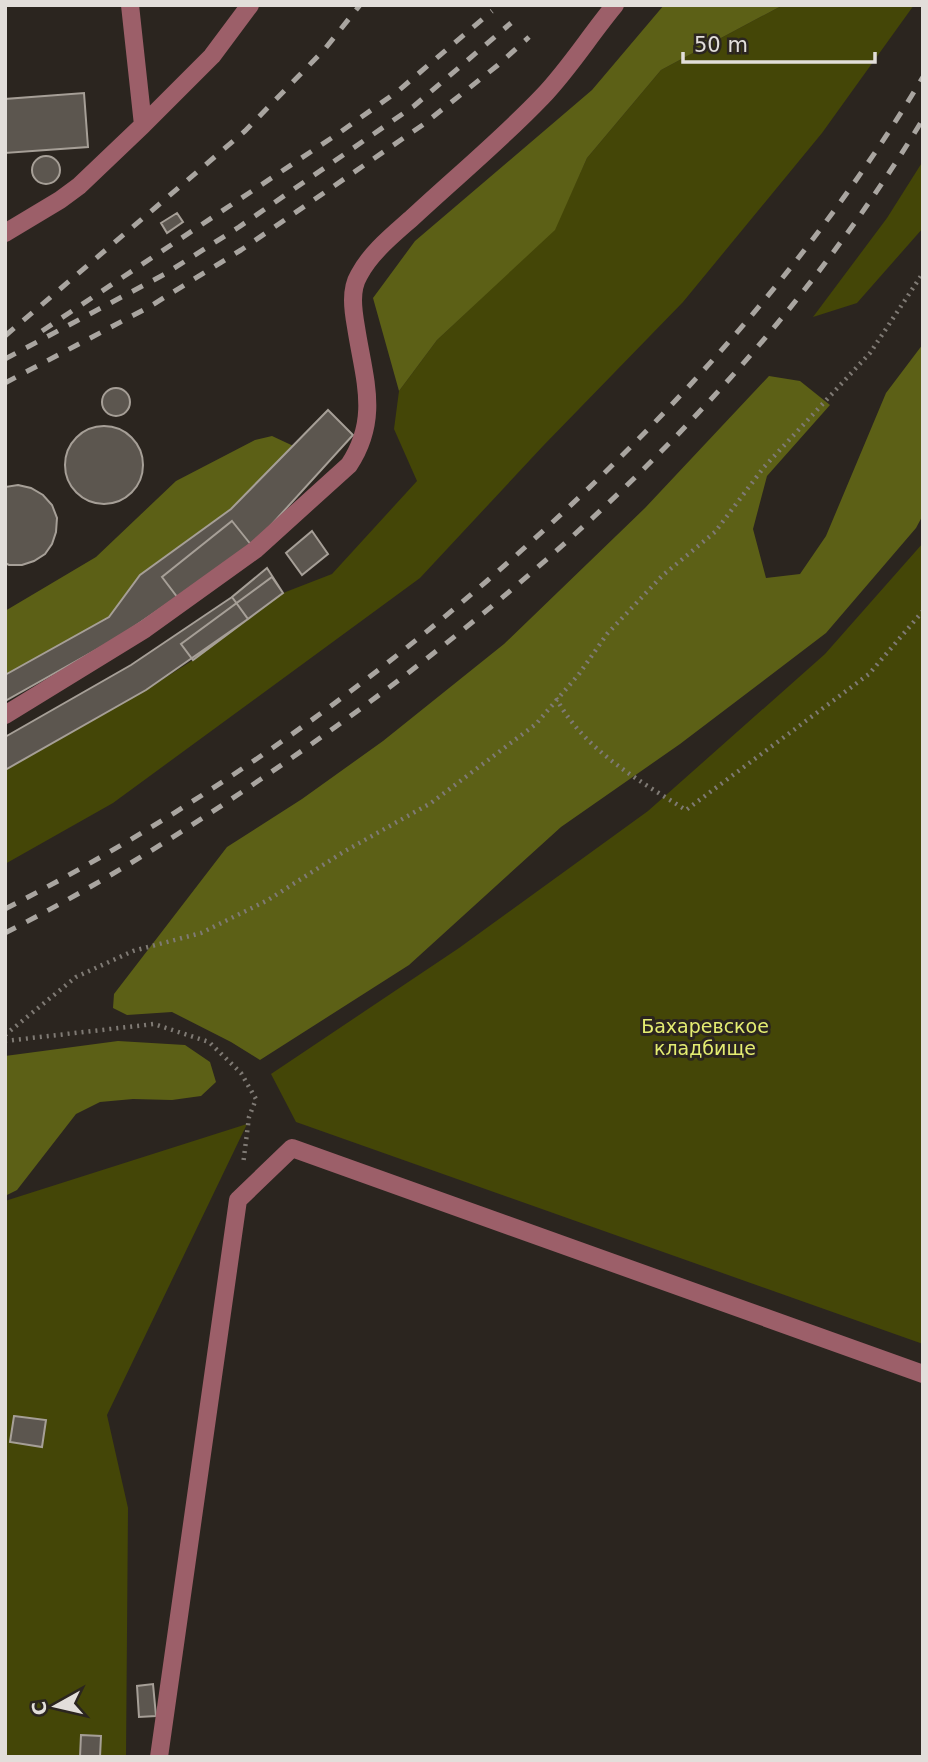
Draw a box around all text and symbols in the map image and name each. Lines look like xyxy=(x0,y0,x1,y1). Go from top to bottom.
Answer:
scale bar xyxy=(683,21,876,65)
text: 50 m xyxy=(694,33,748,57)
park label: Бахаревское кладбище xyxy=(641,1015,769,1059)
north arrow xyxy=(21,1671,91,1741)
text: С xyxy=(27,1700,51,1717)

